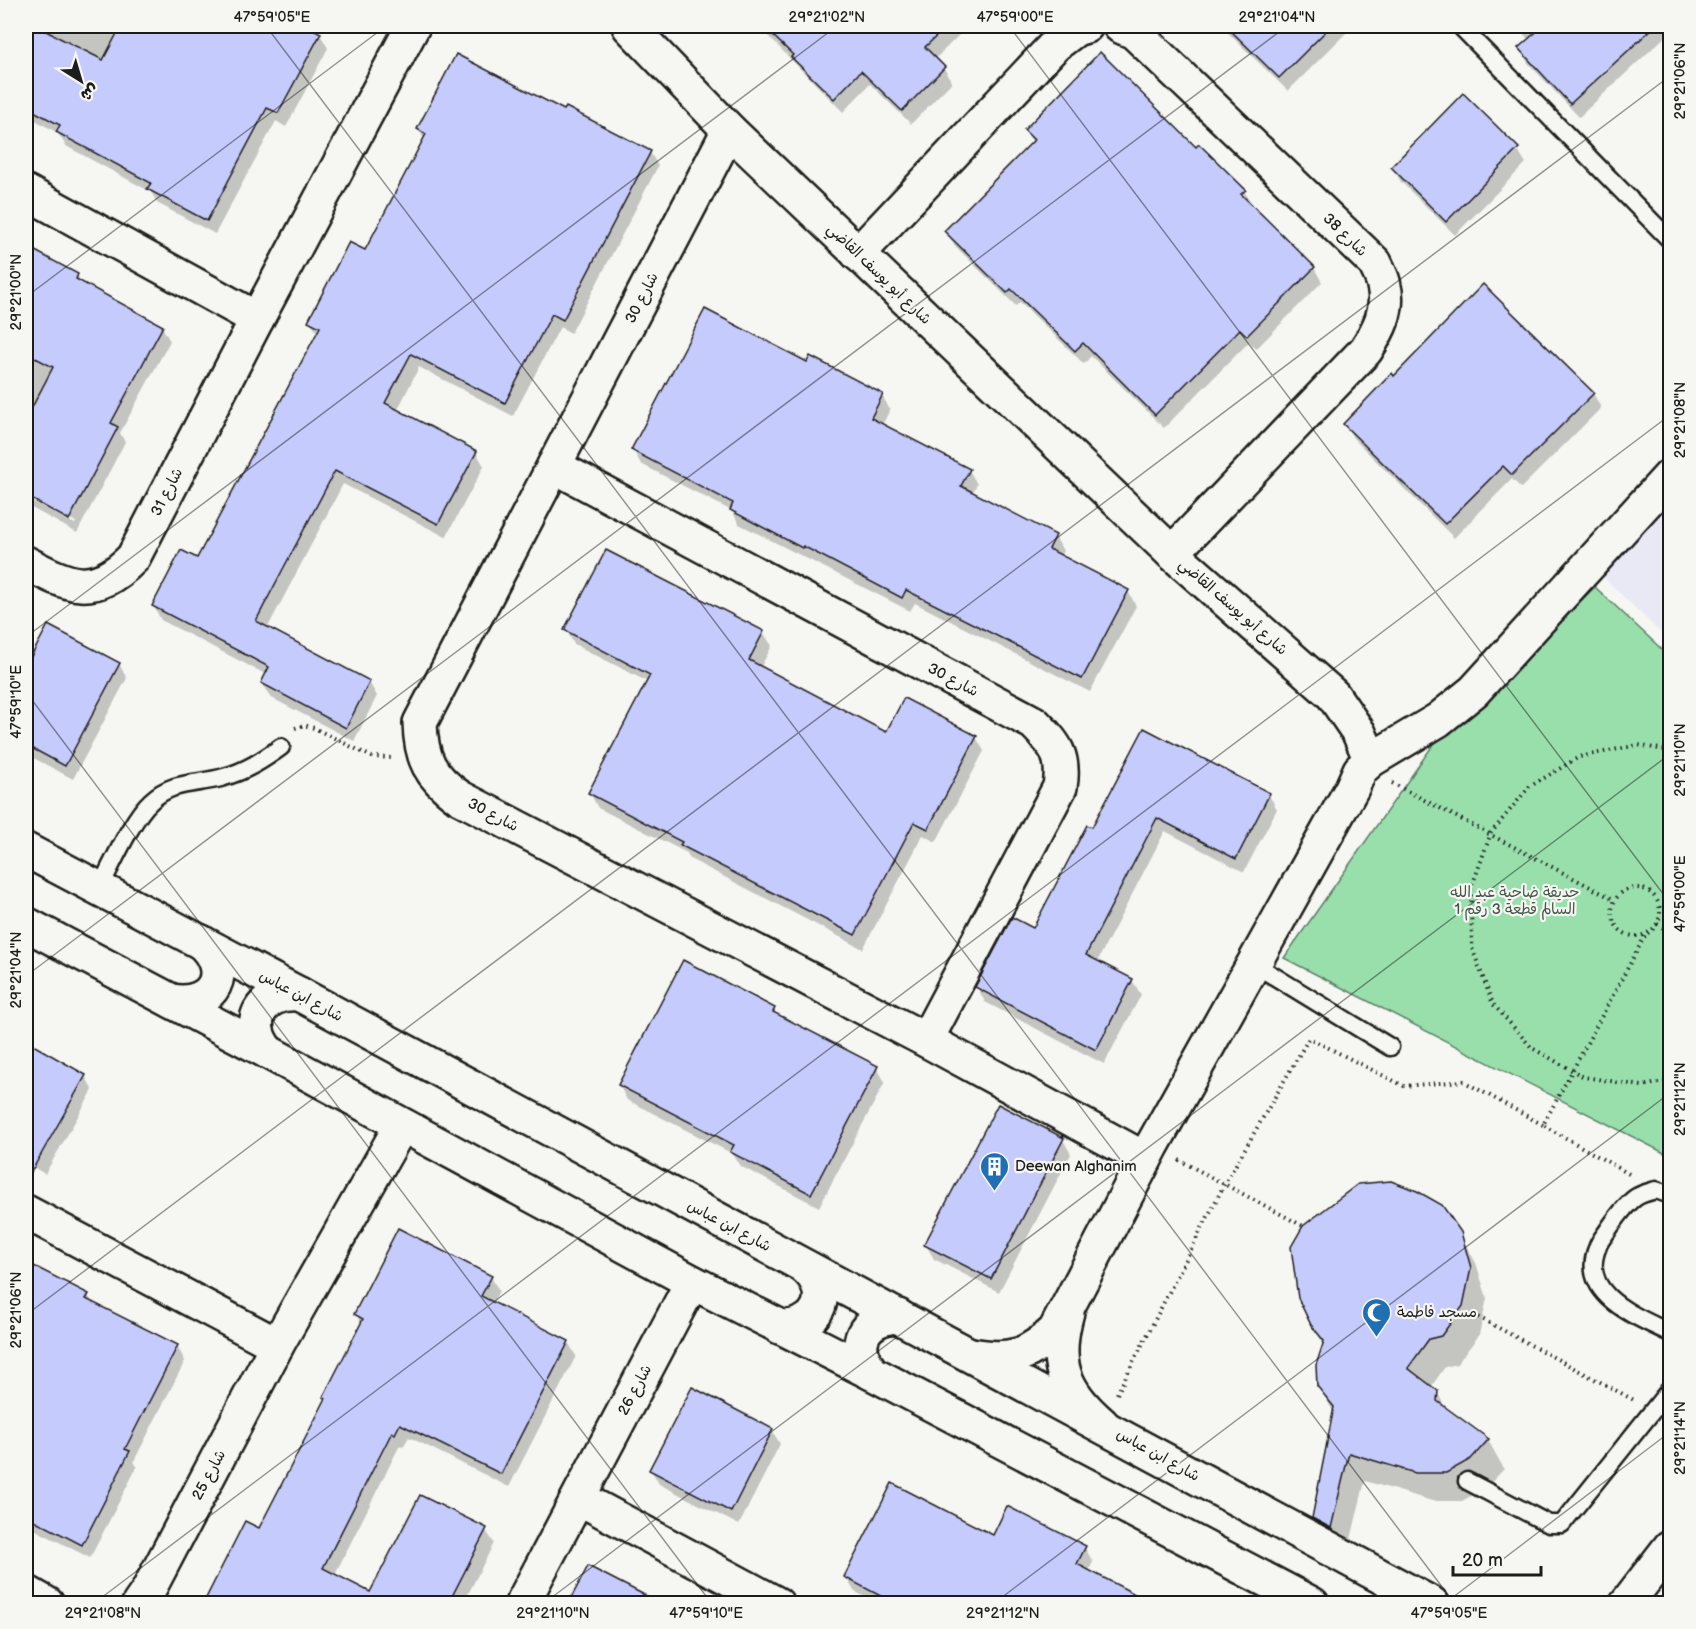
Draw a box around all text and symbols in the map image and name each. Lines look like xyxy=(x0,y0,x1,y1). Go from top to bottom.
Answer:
text: 47°59'05"E xyxy=(234,8,311,27)
text: 29°21'02"N xyxy=(789,8,865,27)
text: 47°59'00"E xyxy=(976,8,1054,27)
text: 29°21'04"N xyxy=(1238,8,1316,27)
text: 29°21'06"N xyxy=(1671,42,1690,120)
north arrow xyxy=(51,51,111,111)
text: ش xyxy=(76,79,102,105)
street label: شارع 38 xyxy=(1319,209,1371,261)
street label: شارع أبو يوسف القاضي xyxy=(821,219,935,331)
text: 29°21'00"N xyxy=(7,254,26,330)
street label: شارع 30 xyxy=(621,269,663,327)
text: 29°21'08"N xyxy=(1671,382,1690,458)
street label: شارع 31 xyxy=(147,465,187,519)
street label: شارع أبو يوسف القاضي xyxy=(1173,555,1291,662)
street label: شارع 30 xyxy=(924,659,982,701)
text: 47°59'10"E xyxy=(7,665,26,739)
text: 29°21'10"N xyxy=(1671,723,1690,797)
street label: شارع 30 xyxy=(464,794,522,836)
text: 47°59'00"E xyxy=(1671,855,1690,933)
park label: حديقة ضاحية عبد الله السالم قطعة 3 رقم 1 xyxy=(1450,883,1580,921)
text: 29°21'04"N xyxy=(7,931,26,1009)
street label: شارع ابن عباس xyxy=(256,966,346,1026)
text: 29°21'12"N xyxy=(1671,1062,1690,1136)
building icon: Deewan Alghanim xyxy=(978,1150,1010,1192)
place label: Deewan Alghanim xyxy=(1015,1157,1137,1176)
street label: شارع ابن عباس xyxy=(684,1196,774,1256)
text: 29°21'06"N xyxy=(7,1271,26,1349)
mosque icon: مسجد فاطمة xyxy=(1360,1296,1392,1338)
place label: مسجد فاطمة xyxy=(1397,1303,1477,1322)
street label: شارع 26 xyxy=(614,1361,656,1419)
text: 29°21'14"N xyxy=(1671,1401,1690,1475)
street label: شارع ابن عباس xyxy=(1113,1424,1203,1486)
street label: شارع 25 xyxy=(188,1447,230,1503)
scale bar xyxy=(1453,1539,1542,1577)
text: 20 m xyxy=(1462,1550,1503,1571)
text: 29°21'08"N xyxy=(65,1604,141,1623)
text: 29°21'10"N xyxy=(516,1604,590,1623)
text: 47°59'10"E xyxy=(669,1604,743,1623)
text: 29°21'12"N xyxy=(966,1604,1040,1623)
text: 47°59'05"E xyxy=(1411,1604,1488,1623)

